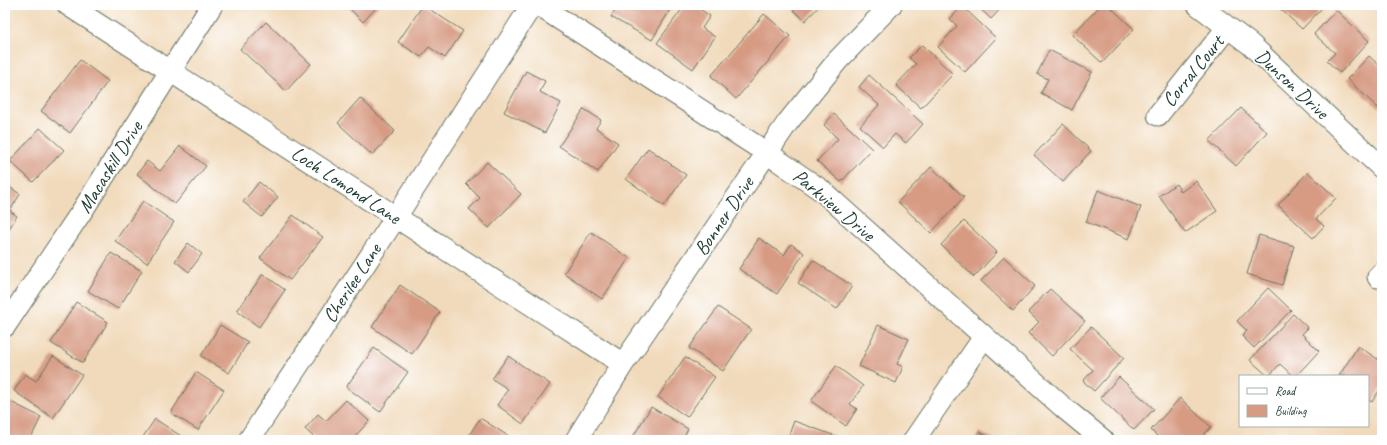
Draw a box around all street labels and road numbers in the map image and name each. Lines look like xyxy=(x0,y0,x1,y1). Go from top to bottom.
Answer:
street label: Corral Court xyxy=(1157,28,1231,112)
street label: Dunson Drive xyxy=(1250,44,1335,125)
street label: Macaskill Drive xyxy=(72,115,149,218)
street label: Loch Lomond Lane xyxy=(287,141,406,230)
street label: Parkview Drive xyxy=(788,163,881,247)
street label: Bonner Drive xyxy=(689,171,760,260)
street label: Cherilee Lane xyxy=(317,237,388,327)

